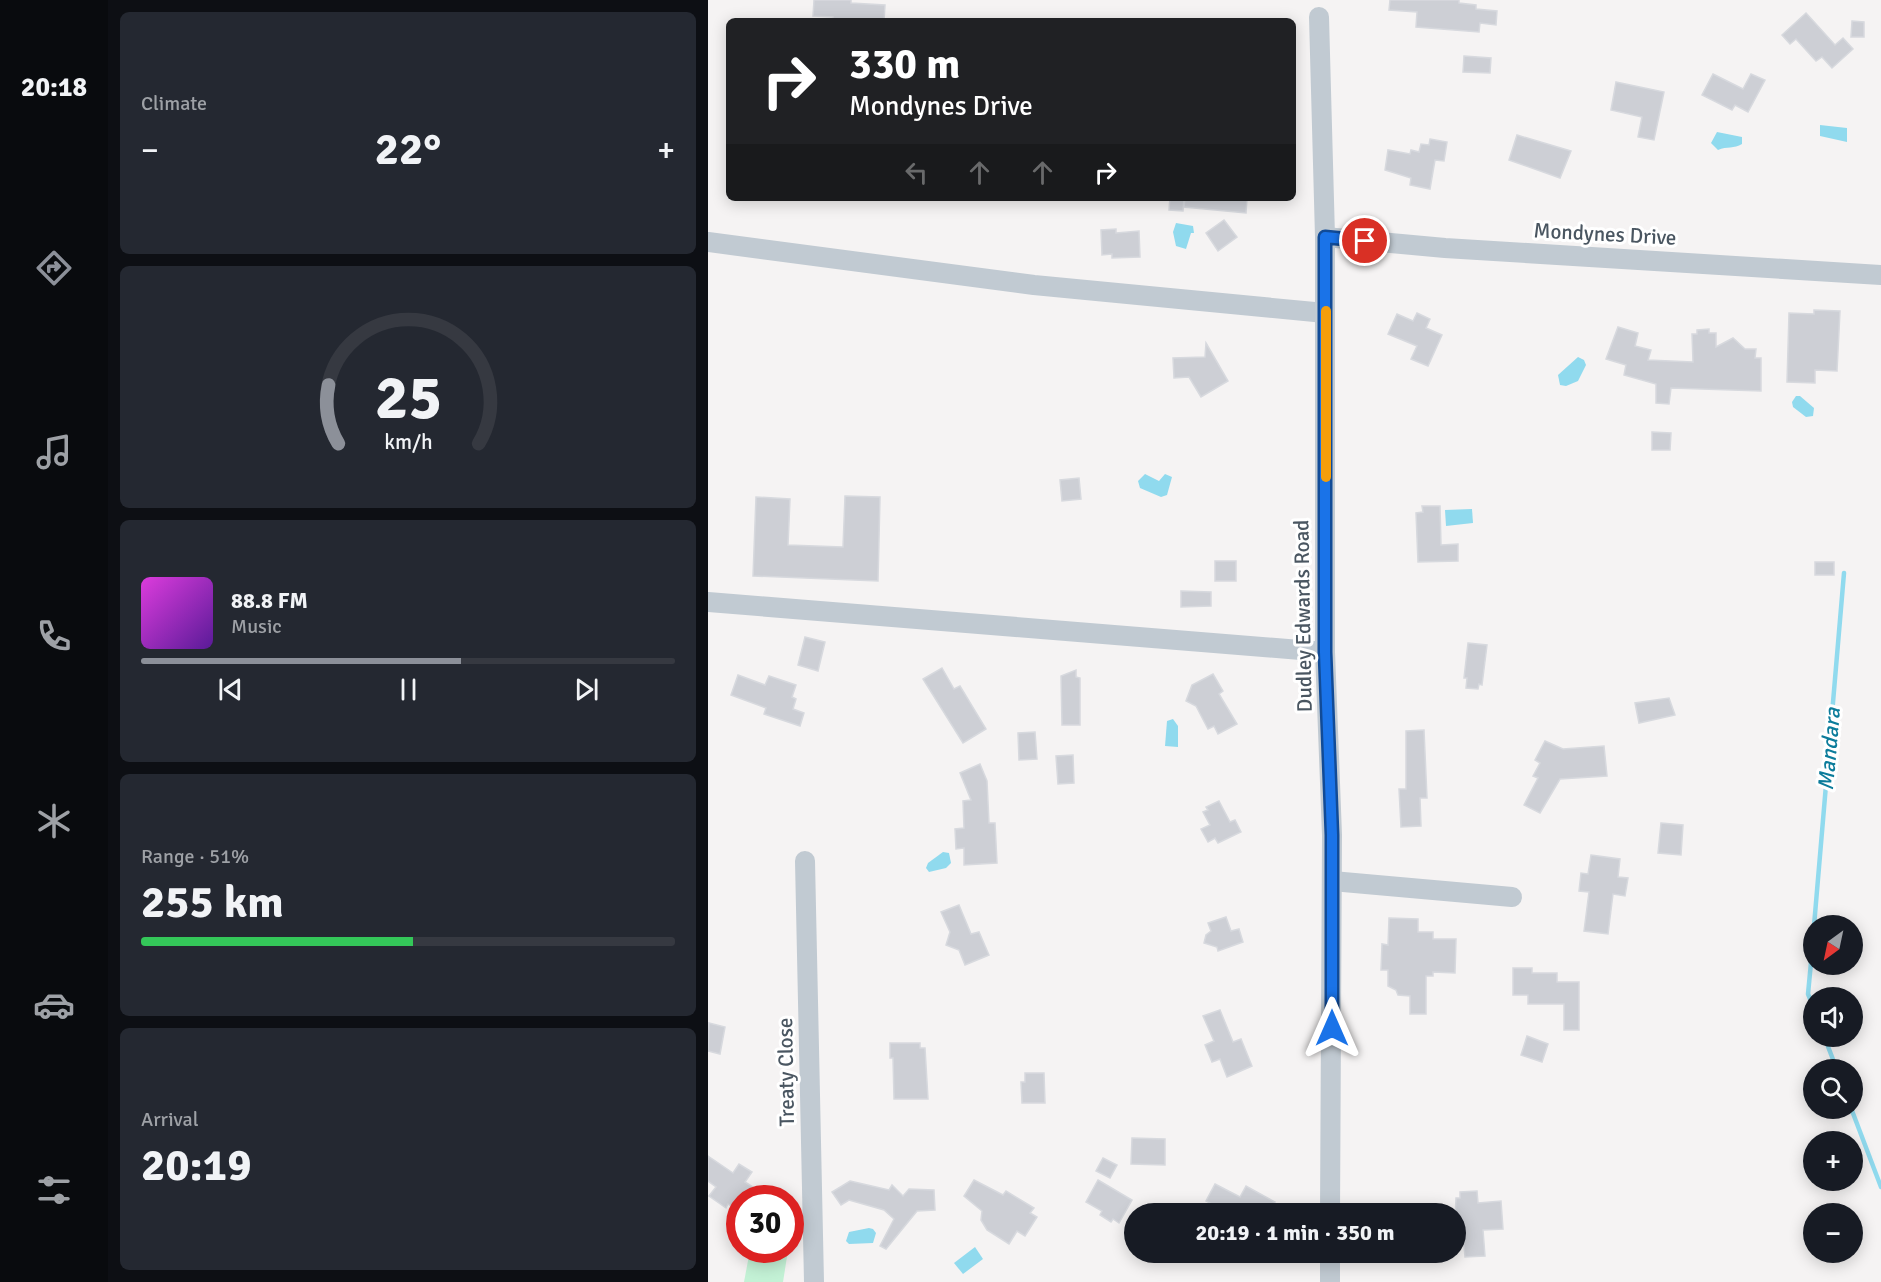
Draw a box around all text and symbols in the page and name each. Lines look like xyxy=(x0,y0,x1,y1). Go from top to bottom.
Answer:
text: 330 m xyxy=(849,39,960,90)
icon: right xyxy=(750,42,828,120)
text: 20:18 xyxy=(21,71,87,104)
text: Mondynes Drive xyxy=(849,90,1033,123)
text: Climate xyxy=(141,91,207,116)
text: 22° xyxy=(375,122,441,177)
text: − xyxy=(141,130,159,171)
text: + xyxy=(657,130,675,171)
icon: left xyxy=(900,156,933,189)
icon: ahead xyxy=(963,156,996,189)
icon: ahead xyxy=(1026,156,1059,189)
icon: right xyxy=(1089,156,1122,189)
pin xyxy=(1339,215,1390,266)
street label: Mondynes Drive xyxy=(1533,217,1677,251)
icon: arrive xyxy=(1348,224,1381,257)
icon: directions xyxy=(33,247,75,289)
text: 25 xyxy=(374,359,442,436)
text: km/h xyxy=(384,429,432,455)
icon: music xyxy=(33,431,75,473)
street label: Dudley Edwards Road xyxy=(1288,519,1318,713)
text: 88.8 FM xyxy=(231,587,308,614)
text: Music xyxy=(231,614,282,639)
icon: phone xyxy=(33,615,75,657)
icon: previous xyxy=(214,673,247,706)
icon: pause xyxy=(392,673,425,706)
icon: next xyxy=(570,673,603,706)
water label: Mandara xyxy=(1812,706,1846,791)
icon: climate xyxy=(33,800,75,842)
text: Range · 51% xyxy=(141,844,249,869)
text: 255 km xyxy=(141,875,284,930)
north arrow xyxy=(1803,915,1863,975)
map controls xyxy=(1803,915,1863,1263)
icon: car xyxy=(33,984,75,1026)
button: sound xyxy=(1803,987,1863,1047)
position arrow xyxy=(1300,996,1364,1060)
street label: Treaty Close xyxy=(772,1017,800,1127)
button: search xyxy=(1803,1059,1863,1119)
text: Arrival xyxy=(141,1107,199,1132)
button: + xyxy=(1803,1131,1863,1191)
text: 20:19 xyxy=(141,1138,251,1193)
icon: filters xyxy=(33,1169,75,1211)
speed limit sign: 30 xyxy=(726,1185,804,1263)
button: − xyxy=(1803,1203,1863,1263)
text: 20:19 · 1 min · 350 m xyxy=(1195,1219,1395,1246)

